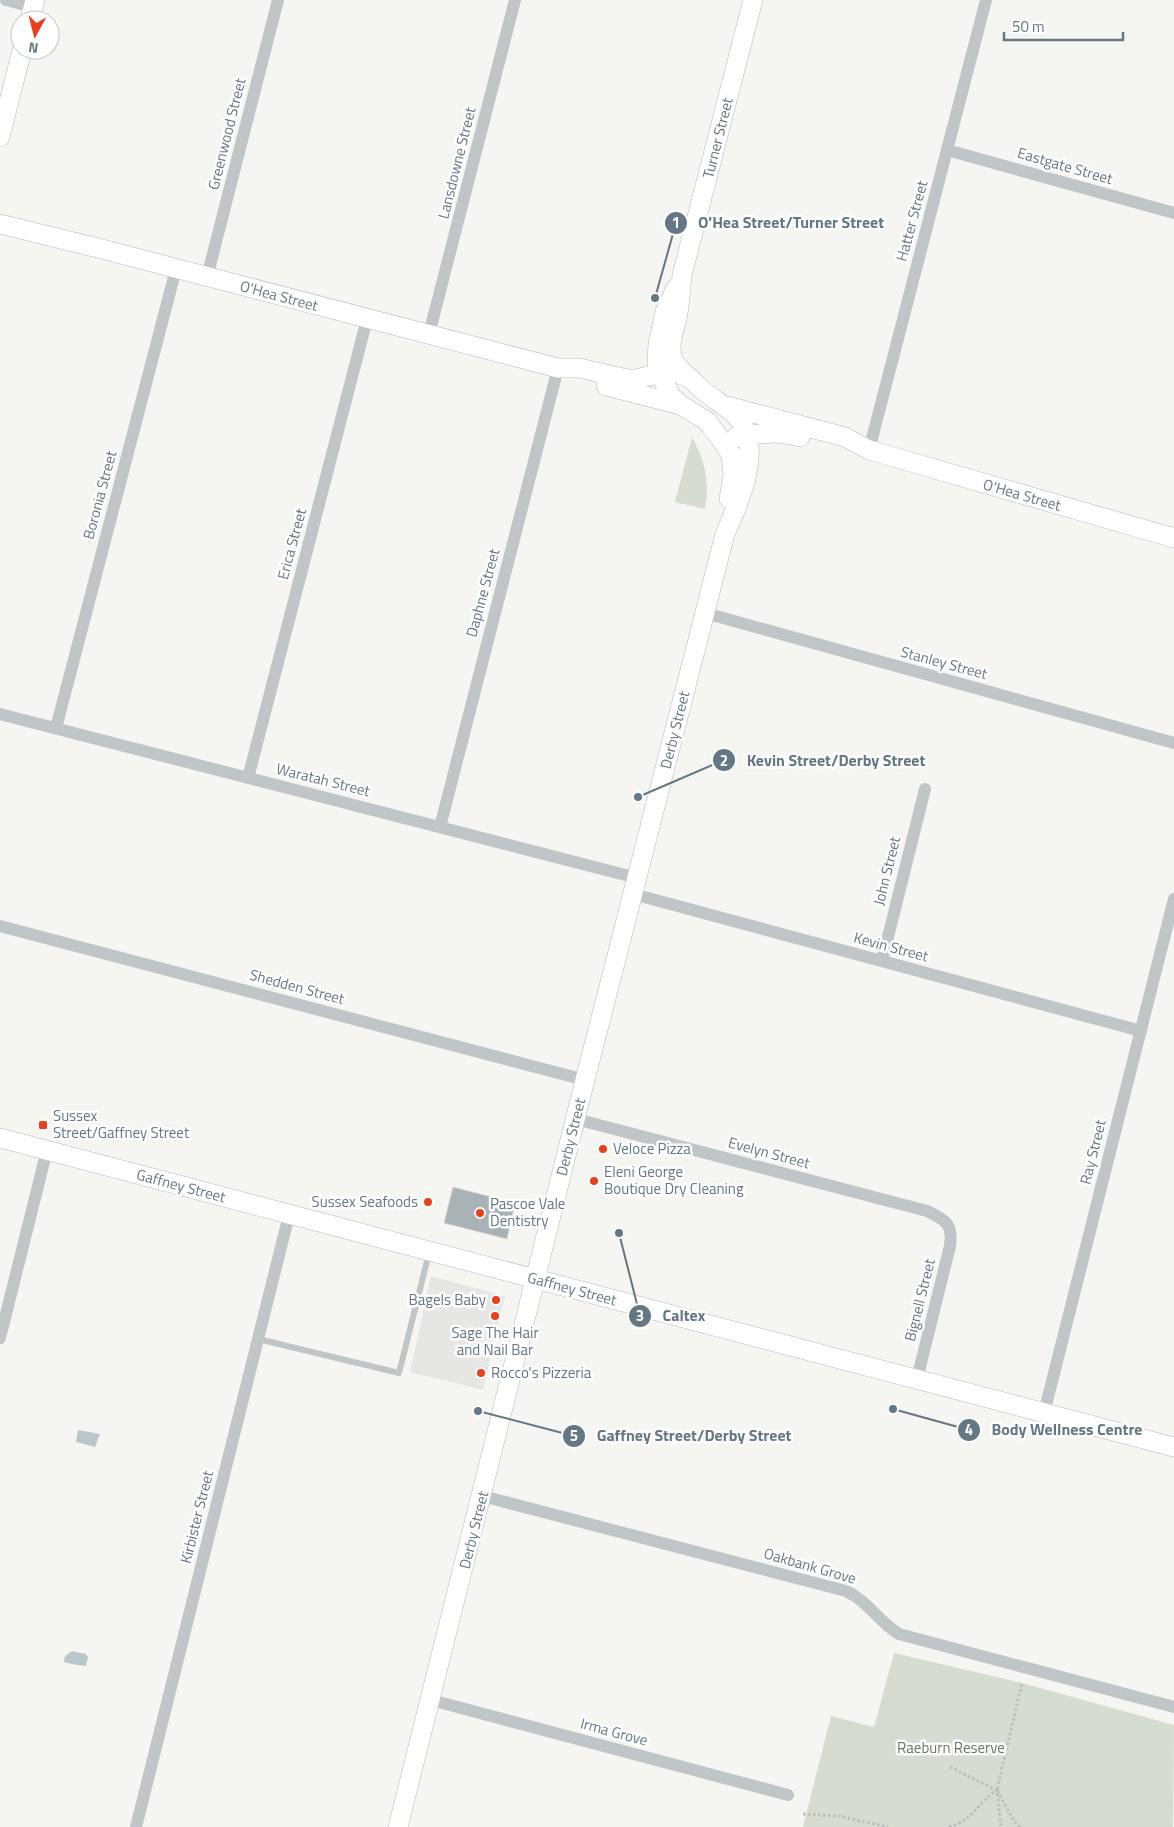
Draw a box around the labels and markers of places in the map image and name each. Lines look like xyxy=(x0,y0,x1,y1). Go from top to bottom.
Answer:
callout: O'Hea Street/Turner Street xyxy=(663,207,895,238)
callout: Kevin Street/Derby Street xyxy=(712,745,935,776)
place label: Sussex Street/Gaffney Street xyxy=(53,1104,190,1144)
marker: Sussex Street/Gaffney Street xyxy=(37,1119,49,1131)
place label: Veloce Pizza xyxy=(613,1137,691,1160)
marker: Veloce Pizza xyxy=(597,1143,609,1155)
place label: Eleni George Boutique Dry Cleaning xyxy=(604,1160,744,1200)
marker: Eleni George Boutique Dry Cleaning xyxy=(588,1175,600,1187)
place label: Sussex Seafoods xyxy=(312,1190,418,1213)
place label: Pascoe Vale Dentistry xyxy=(490,1192,565,1232)
marker: Sussex Seafoods xyxy=(422,1196,434,1208)
marker: Pascoe Vale Dentistry xyxy=(474,1207,486,1219)
place label: Bagels Baby xyxy=(408,1288,486,1311)
marker: Bagels Baby xyxy=(490,1294,502,1306)
callout: Caltex xyxy=(627,1300,715,1331)
marker: Sage The Hair and Nail Bar xyxy=(489,1310,501,1322)
place label: Sage The Hair and Nail Bar xyxy=(451,1321,539,1361)
place label: Rocco's Pizzeria xyxy=(491,1361,592,1384)
marker: Rocco's Pizzeria xyxy=(475,1367,487,1379)
callout: Body Wellness Centre xyxy=(956,1414,1152,1445)
callout: Gaffney Street/Derby Street xyxy=(561,1420,801,1451)

